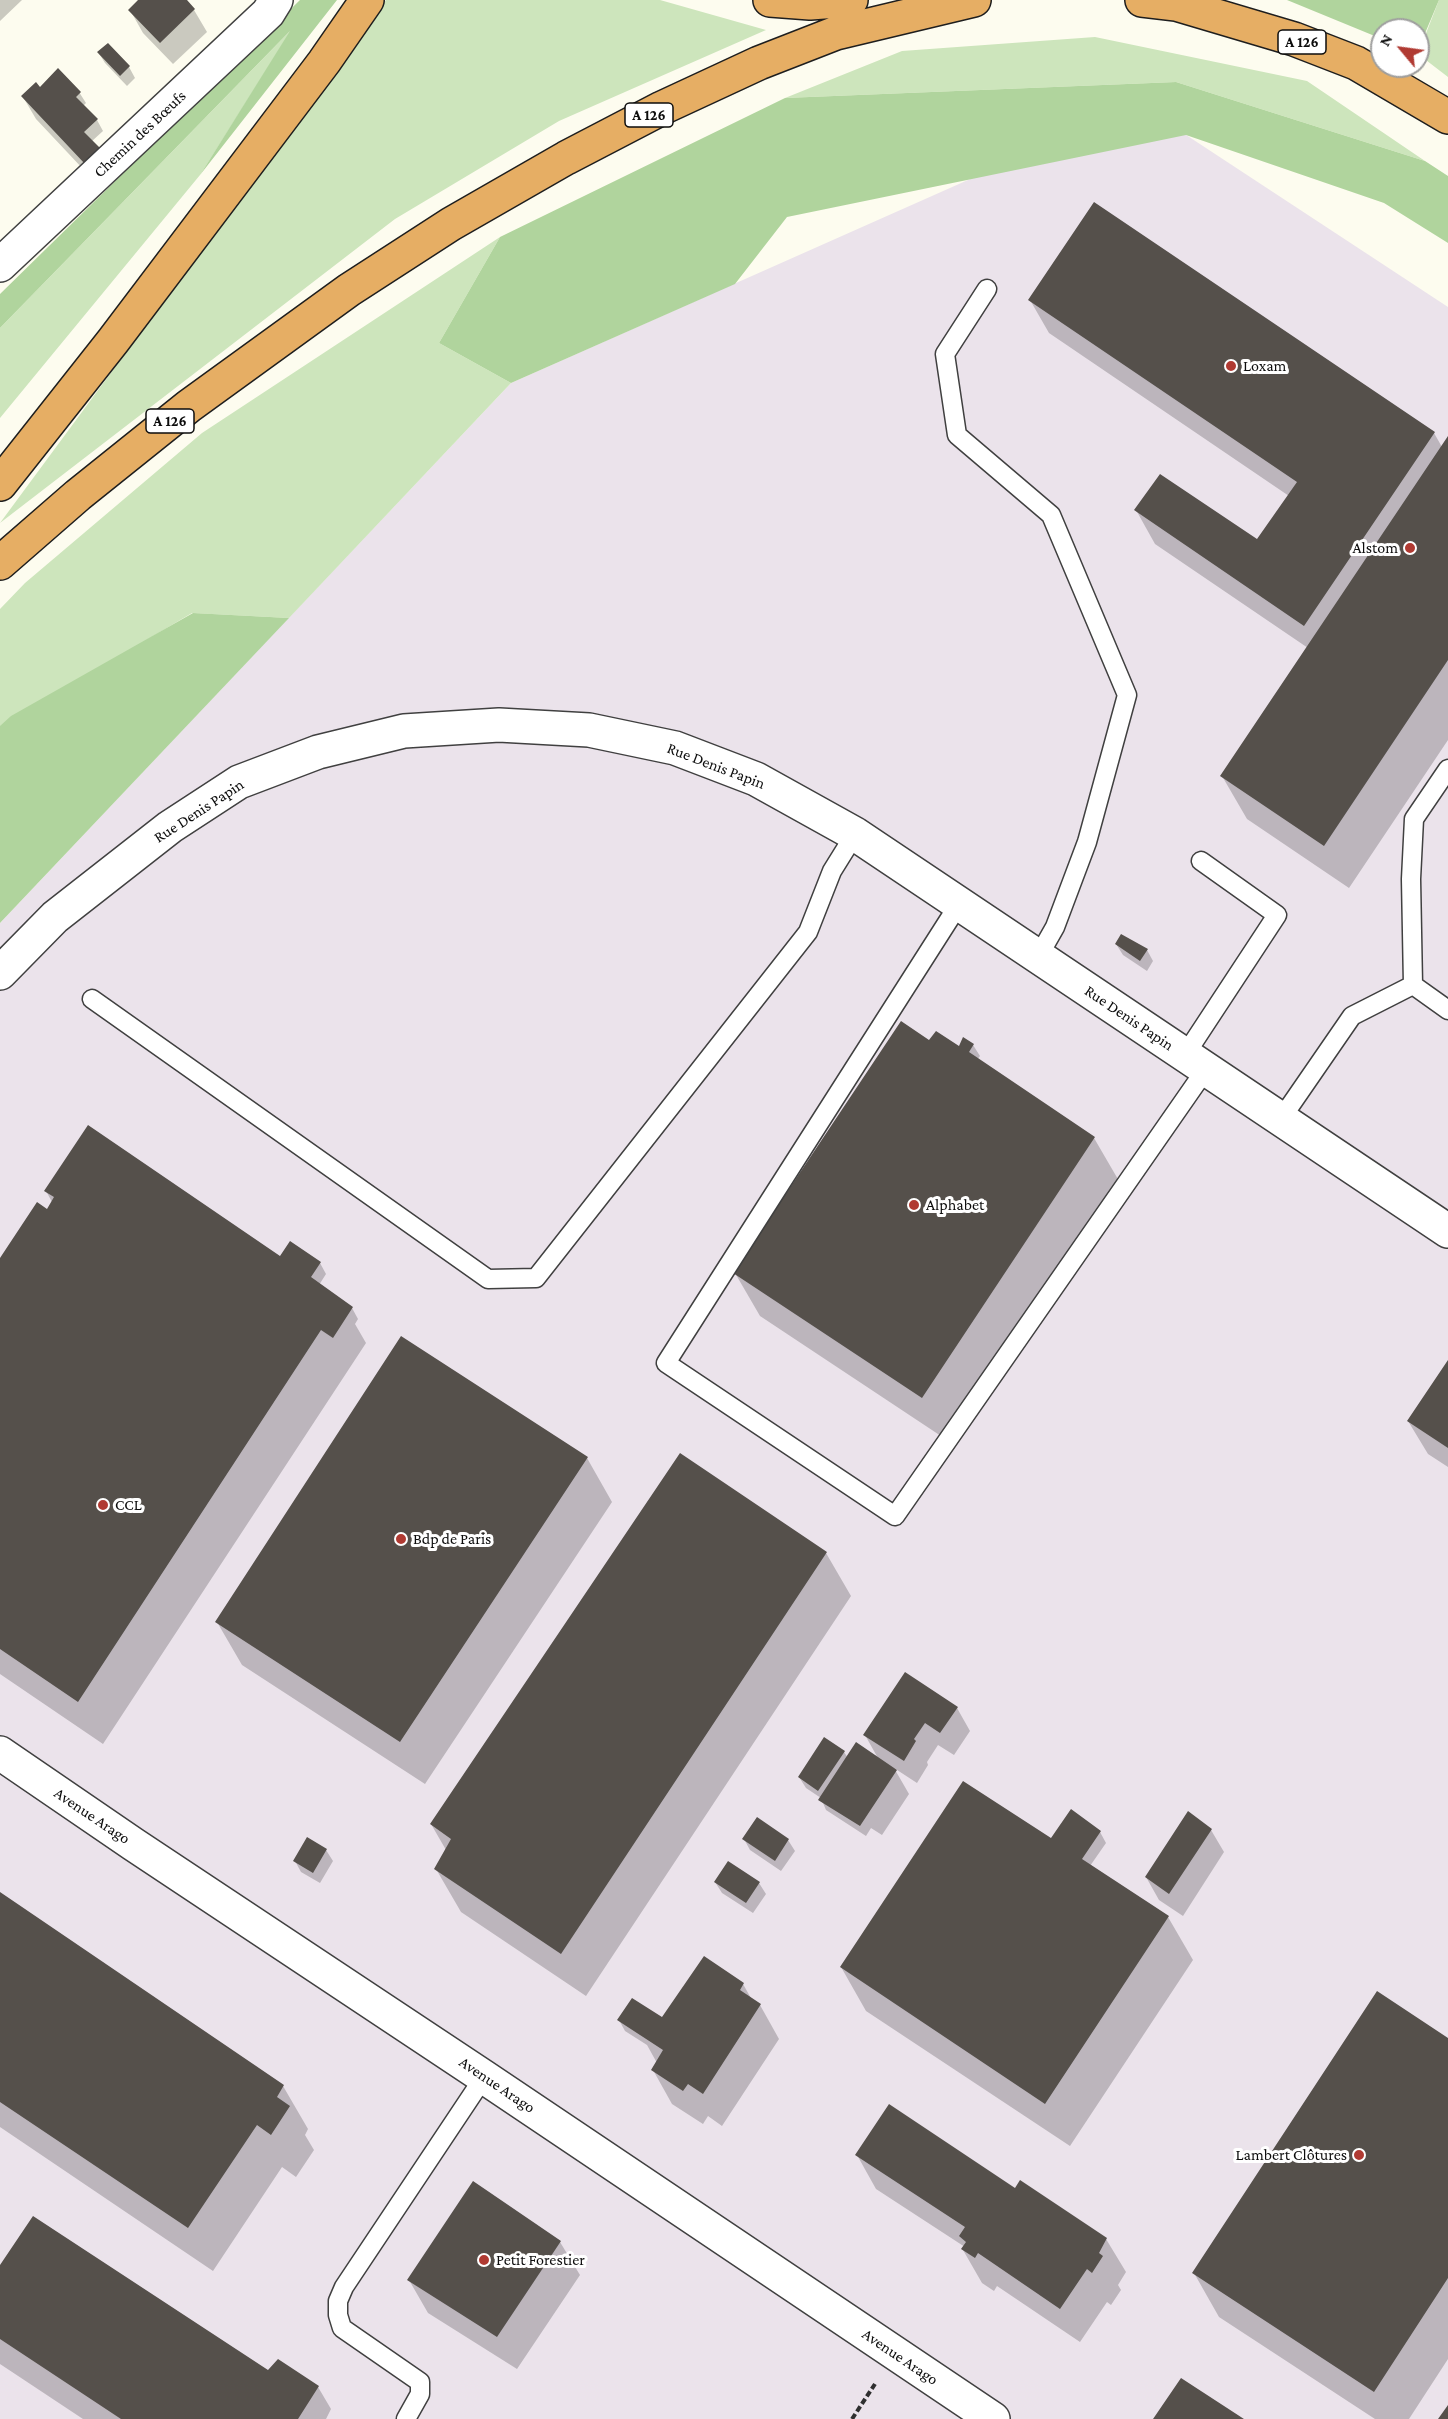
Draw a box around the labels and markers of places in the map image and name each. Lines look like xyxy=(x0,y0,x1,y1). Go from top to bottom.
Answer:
place label: Loxam xyxy=(1243,356,1286,376)
marker: Loxam xyxy=(1224,359,1238,373)
place label: Alstom xyxy=(1352,538,1398,558)
marker: Alstom xyxy=(1403,541,1417,555)
place label: Alphabet xyxy=(926,1195,984,1215)
marker: Alphabet xyxy=(907,1198,921,1212)
place label: CCL xyxy=(115,1495,142,1515)
marker: CCL xyxy=(96,1498,110,1512)
place label: Bdp de Paris xyxy=(413,1529,491,1549)
marker: Bdp de Paris xyxy=(394,1532,408,1546)
place label: Lambert Clôtures xyxy=(1236,2145,1347,2165)
marker: Lambert Clôtures xyxy=(1352,2148,1366,2162)
place label: Petit Forestier xyxy=(496,2250,585,2270)
marker: Petit Forestier xyxy=(477,2253,491,2267)

